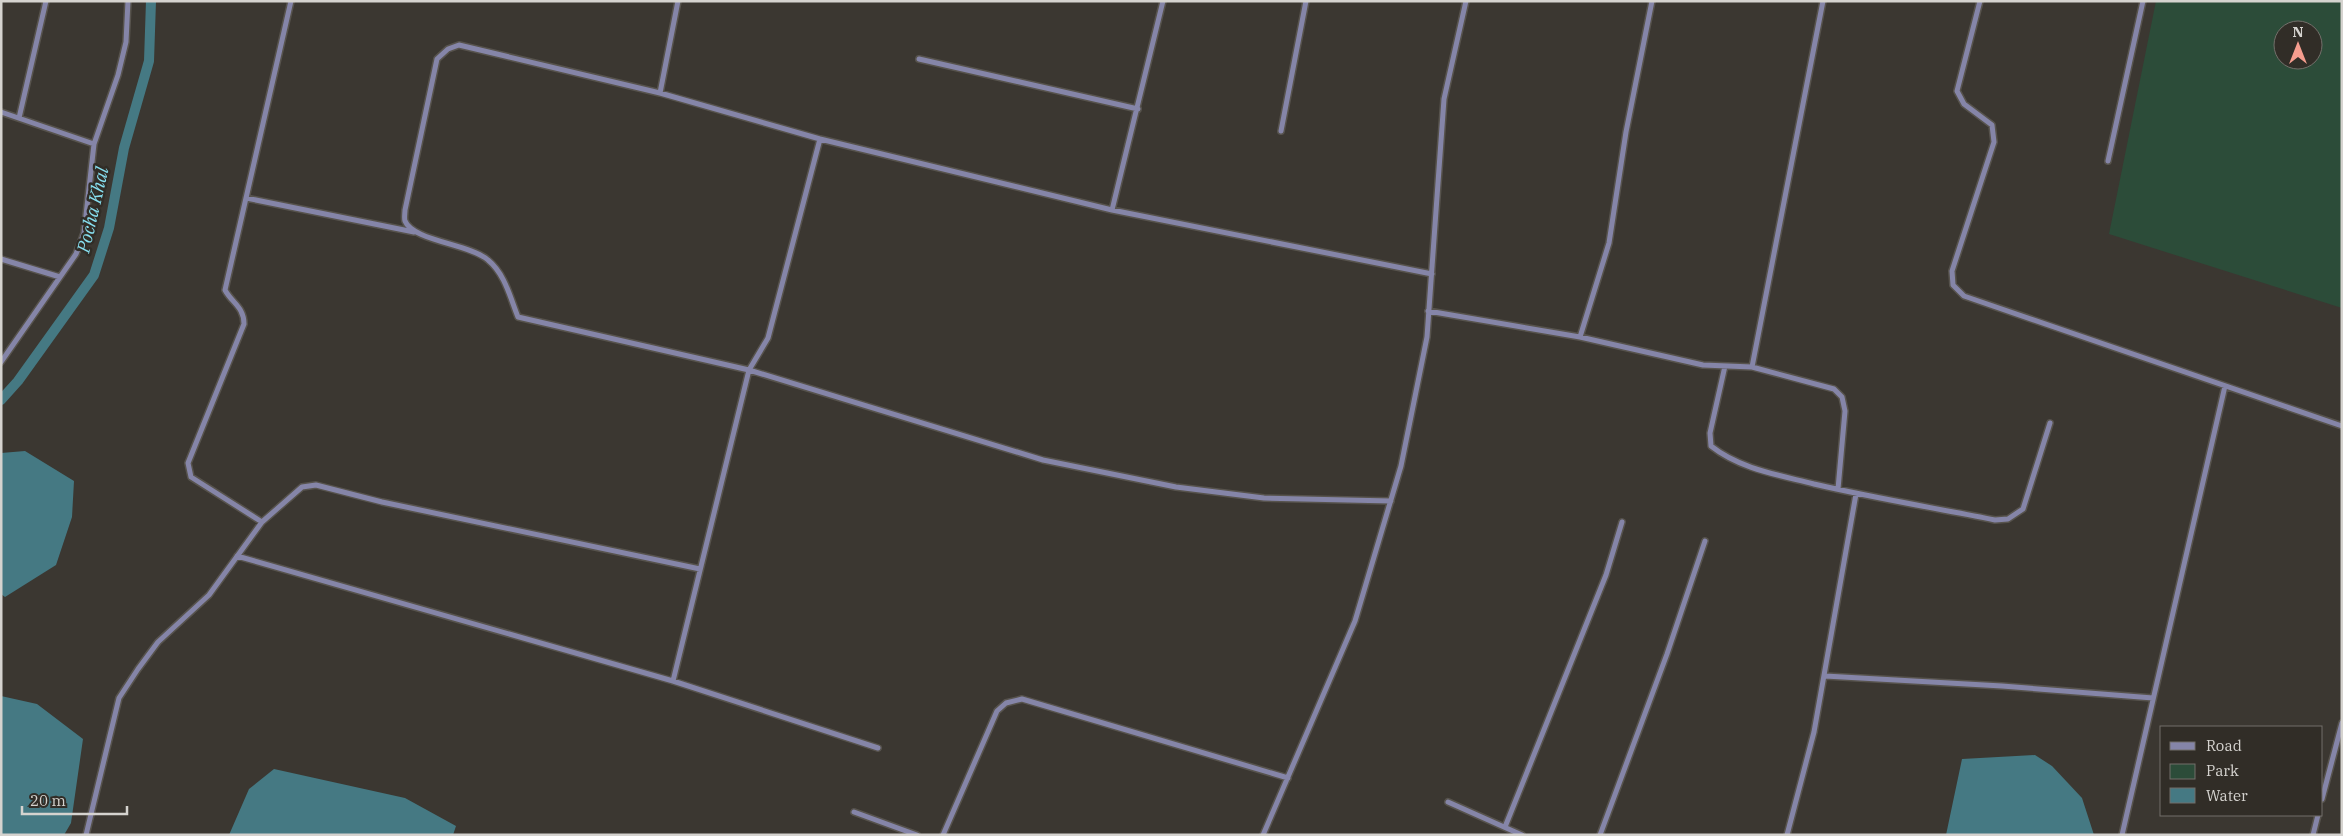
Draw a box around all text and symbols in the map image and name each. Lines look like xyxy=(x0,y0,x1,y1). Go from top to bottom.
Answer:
north arrow xyxy=(2273,20,2323,70)
text: N xyxy=(2292,23,2304,41)
water label: Pocha Khal xyxy=(71,164,114,256)
legend xyxy=(2160,726,2323,816)
text: Road xyxy=(2206,736,2242,755)
text: Park xyxy=(2206,761,2239,780)
scale bar xyxy=(22,784,128,816)
text: Water xyxy=(2206,786,2248,805)
text: 20 m xyxy=(30,791,66,810)

